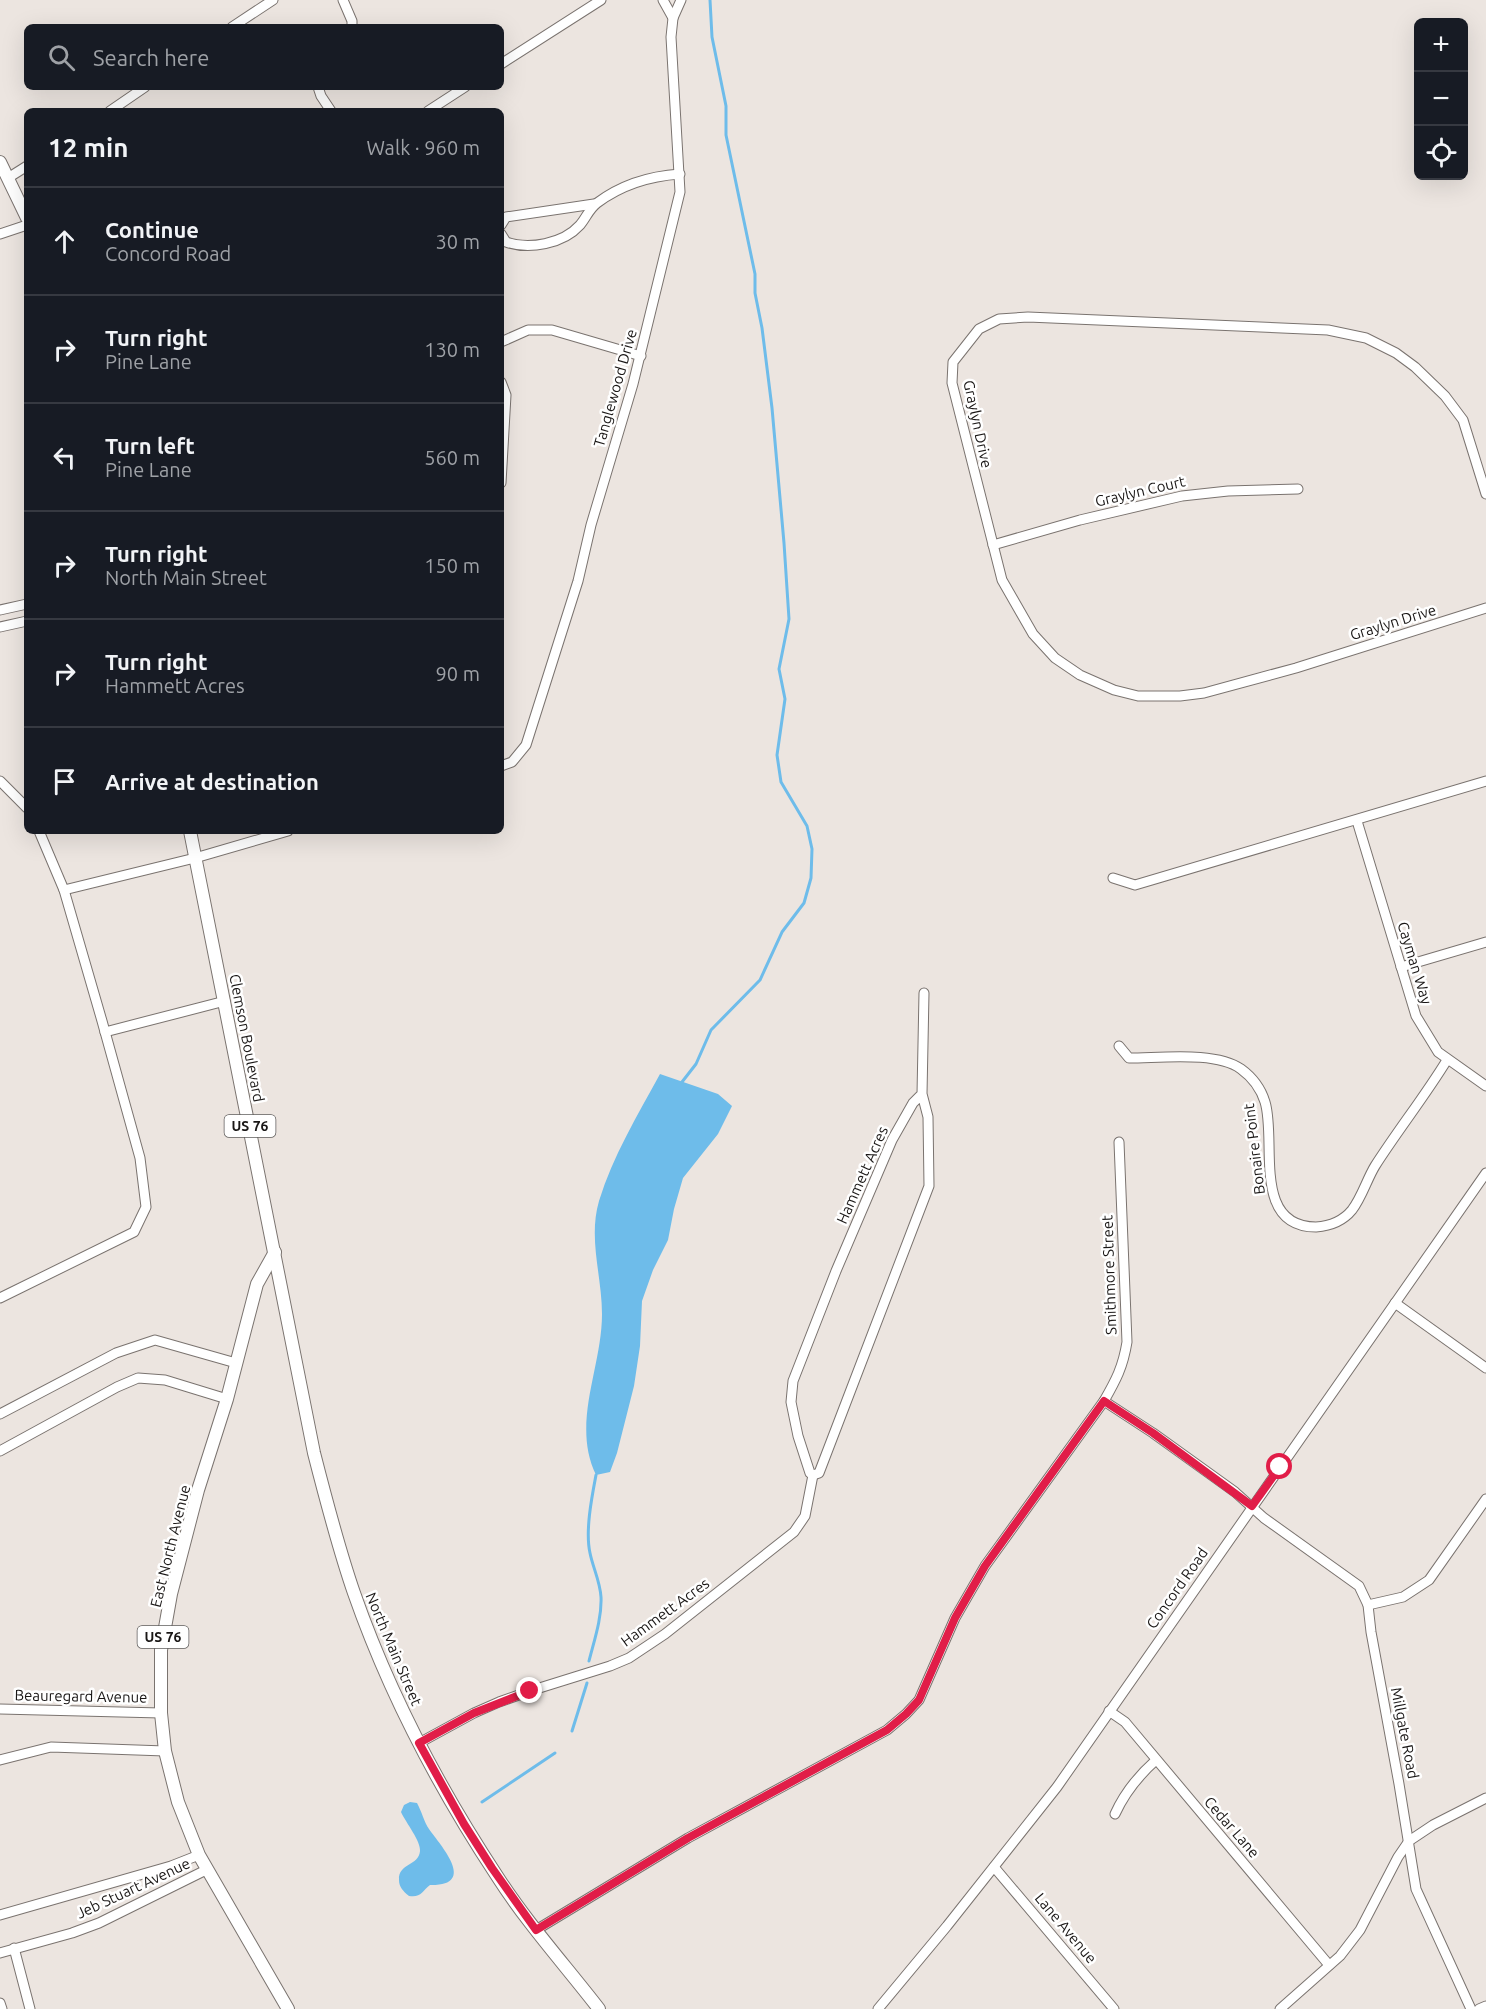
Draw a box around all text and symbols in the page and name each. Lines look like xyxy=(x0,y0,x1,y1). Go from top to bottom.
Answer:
map controls xyxy=(1414,18,1468,180)
button: + xyxy=(1414,18,1468,72)
search box xyxy=(24,24,504,90)
icon: search xyxy=(45,41,78,74)
text: Search here xyxy=(93,45,209,70)
button: − xyxy=(1414,72,1468,126)
button: locate xyxy=(1414,126,1468,180)
text: 12 min xyxy=(48,133,128,162)
text: Walk · 960 m xyxy=(367,136,480,159)
text: Continue xyxy=(105,217,199,242)
icon: ahead xyxy=(48,225,81,258)
text: 30 m xyxy=(436,230,480,253)
text: Concord Road xyxy=(105,242,231,265)
text: Turn right xyxy=(105,325,207,350)
street label: Tanglewood Drive xyxy=(590,327,640,449)
icon: right xyxy=(48,333,81,366)
text: 130 m xyxy=(424,338,480,361)
text: Pine Lane xyxy=(105,350,192,373)
street label: Graylyn Drive xyxy=(960,379,996,469)
text: Turn left xyxy=(105,433,195,458)
icon: left xyxy=(48,441,81,474)
text: 560 m xyxy=(424,446,480,469)
text: Pine Lane xyxy=(105,458,192,481)
street label: Graylyn Court xyxy=(1093,472,1187,510)
text: Turn right xyxy=(105,541,207,566)
icon: right xyxy=(48,549,81,582)
text: 150 m xyxy=(424,554,480,577)
text: North Main Street xyxy=(105,566,267,589)
street label: Graylyn Drive xyxy=(1348,601,1438,643)
text: Turn right xyxy=(105,649,207,674)
icon: right xyxy=(48,657,81,690)
text: 90 m xyxy=(436,662,480,685)
text: Hammett Acres xyxy=(105,674,245,697)
icon: arrive xyxy=(48,765,81,798)
text: Arrive at destination xyxy=(105,769,319,794)
street label: Cayman Way xyxy=(1394,920,1436,1006)
street label: Clemson Boulevard xyxy=(226,972,268,1104)
street label: Bonaire Point xyxy=(1240,1103,1268,1195)
road number: US 76 xyxy=(224,1115,276,1137)
street label: Hammett Acres xyxy=(833,1124,891,1226)
street label: Smithmore Street xyxy=(1098,1215,1120,1335)
route start xyxy=(1266,1453,1292,1479)
street label: East North Avenue xyxy=(147,1483,193,1609)
street label: Concord Road xyxy=(1143,1544,1211,1632)
street label: Hammett Acres xyxy=(618,1574,712,1650)
street label: North Main Street xyxy=(362,1590,426,1708)
road number: US 76 xyxy=(138,1626,188,1648)
route end xyxy=(516,1677,542,1703)
street label: Beauregard Avenue xyxy=(14,1686,148,1706)
street label: Millgate Road xyxy=(1388,1686,1422,1780)
street label: Cedar Lane xyxy=(1201,1793,1263,1861)
street label: Jeb Stuart Avenue xyxy=(73,1854,193,1922)
street label: Lane Avenue xyxy=(1032,1890,1100,1966)

